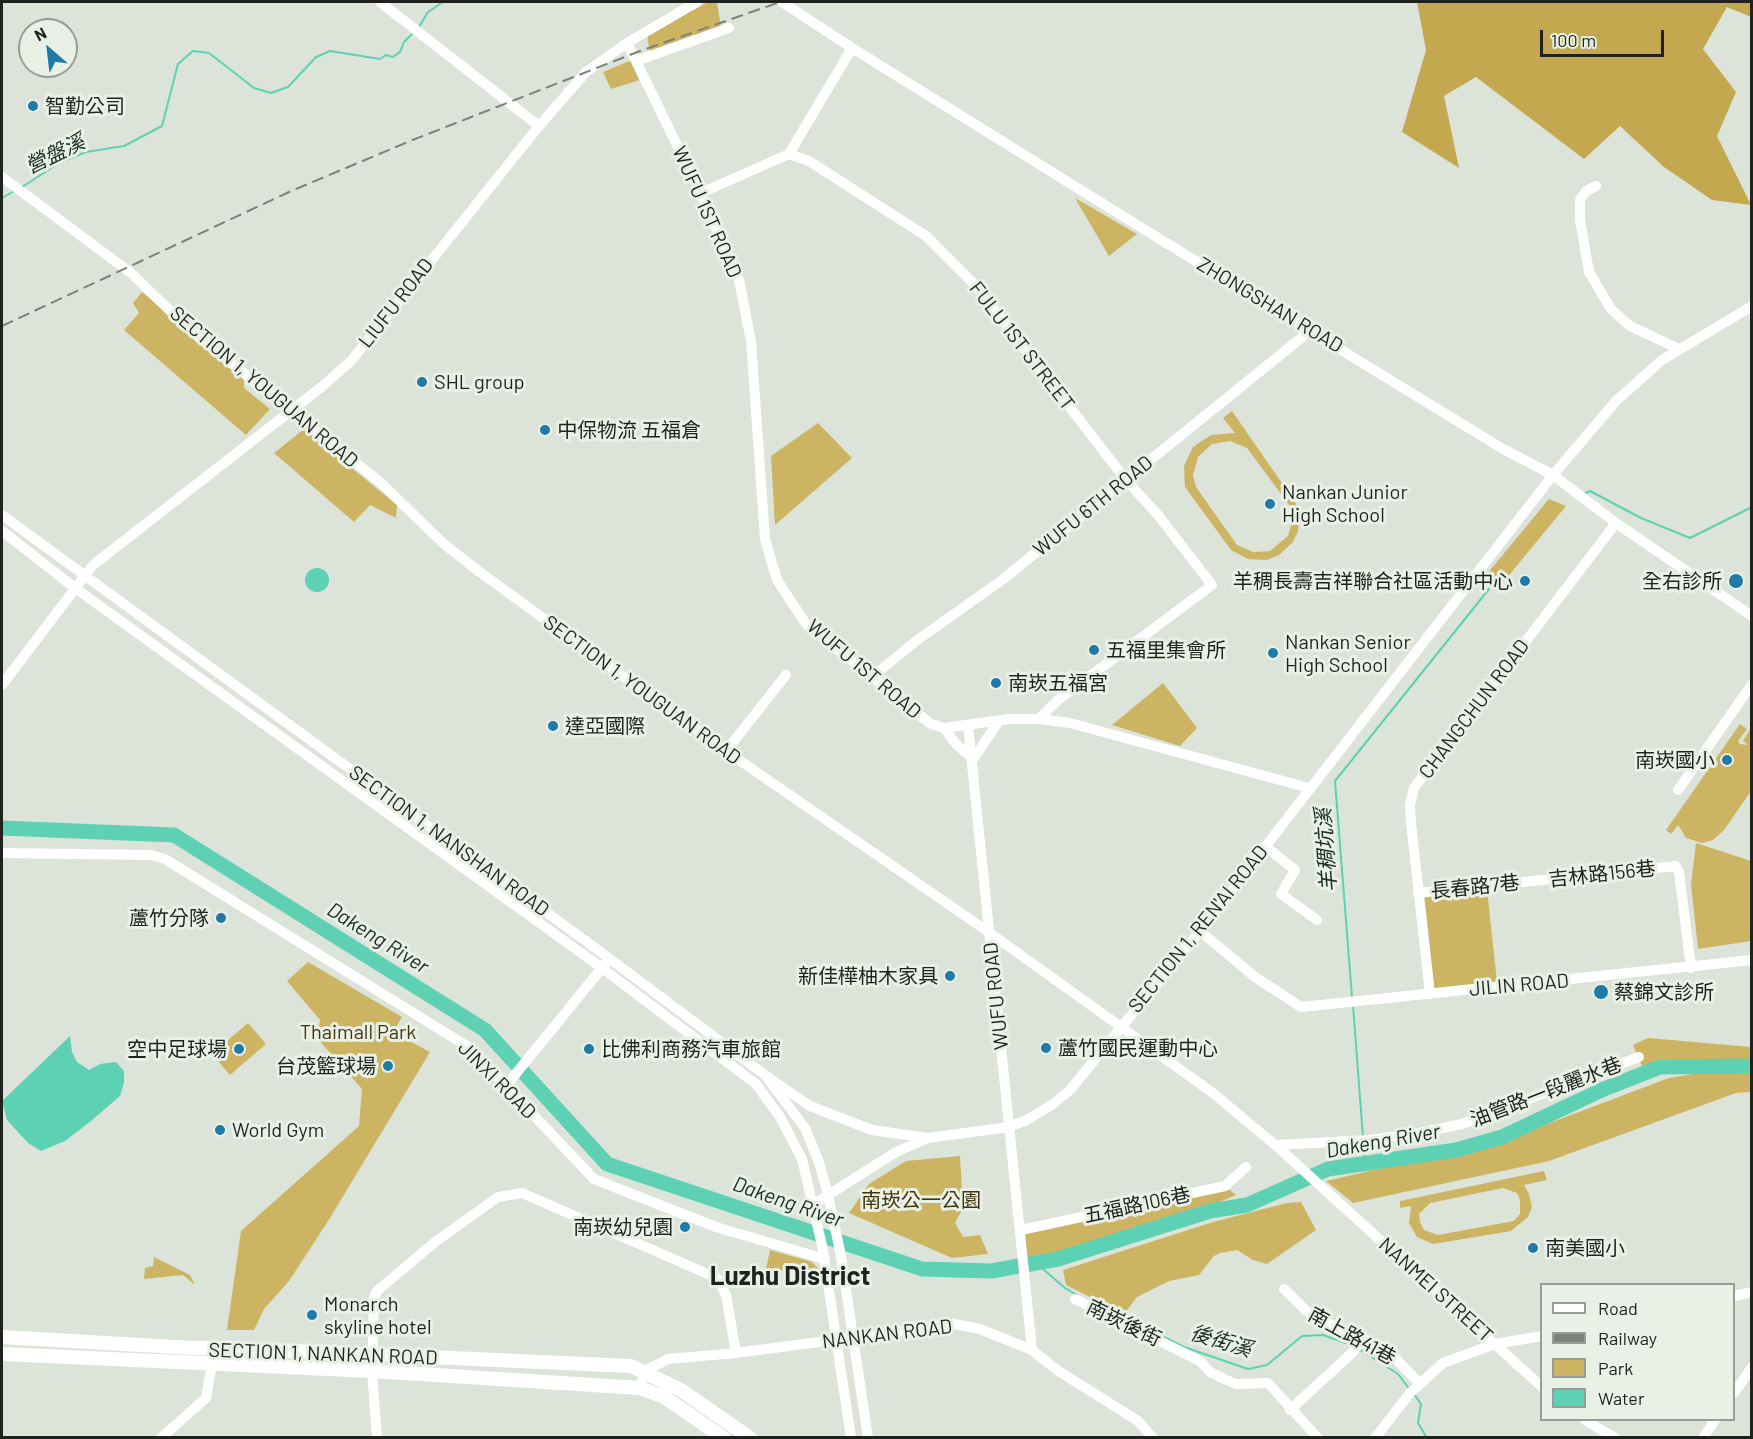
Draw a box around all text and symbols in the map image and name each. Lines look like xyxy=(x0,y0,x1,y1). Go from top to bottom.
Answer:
north arrow xyxy=(18,18,78,78)
scale bar xyxy=(1543,18,1668,56)
text: N xyxy=(31,23,49,44)
text: 100 m xyxy=(1551,29,1596,51)
place label: 智勤公司 xyxy=(45,94,125,118)
marker: 智勤公司 xyxy=(26,99,40,113)
water label: 營盤溪 xyxy=(21,129,89,179)
street label: WUFU 1ST ROAD xyxy=(667,142,747,282)
street label: ZHONGSHAN ROAD xyxy=(1193,252,1347,358)
street label: LIUFU ROAD xyxy=(354,253,438,353)
street label: FULU 1ST STREET xyxy=(964,277,1080,415)
street label: SECTION 1, YOUGUAN ROAD xyxy=(165,301,363,473)
place label: SHL group xyxy=(434,370,525,394)
marker: SHL group xyxy=(415,375,429,389)
place label: 中保物流 五福倉 xyxy=(557,418,701,442)
marker: 中保物流 五福倉 xyxy=(538,423,552,437)
street label: WUFU 6TH ROAD xyxy=(1028,450,1158,562)
place label: Nankan Junior High School xyxy=(1282,480,1408,527)
marker: Nankan Junior High School xyxy=(1263,497,1277,511)
place label: 羊稠長壽吉祥聯合社區活動中心 xyxy=(1233,569,1513,593)
place label: 全右診所 xyxy=(1642,569,1722,593)
marker: 全右診所 xyxy=(1727,572,1745,590)
marker: 羊稠長壽吉祥聯合社區活動中心 xyxy=(1518,574,1532,588)
street label: SECTION 1, YOUGUAN ROAD xyxy=(539,610,745,770)
street label: WUFU 1ST ROAD xyxy=(802,614,926,724)
place label: Nankan Senior High School xyxy=(1285,630,1411,677)
street label: CHANGCHUN ROAD xyxy=(1414,635,1534,783)
place label: 五福里集會所 xyxy=(1106,638,1226,662)
marker: 五福里集會所 xyxy=(1087,643,1101,657)
marker: Nankan Senior High School xyxy=(1266,646,1280,660)
place label: 南崁五福宮 xyxy=(1008,671,1108,695)
marker: 南崁五福宮 xyxy=(989,676,1003,690)
place label: 達亞國際 xyxy=(565,714,645,738)
marker: 達亞國際 xyxy=(546,719,560,733)
place label: 南崁國小 xyxy=(1635,748,1715,772)
marker: 南崁國小 xyxy=(1720,753,1734,767)
street label: SECTION 1, NANSHAN ROAD xyxy=(344,760,554,922)
water label: 羊稠坑溪 xyxy=(1311,807,1341,893)
street label: SECTION 1, REN'AI ROAD xyxy=(1123,841,1273,1017)
street label: 吉林路156巷 xyxy=(1547,856,1657,892)
street label: 長春路7巷 xyxy=(1429,870,1521,904)
water label: Dakeng River xyxy=(322,897,434,979)
place label: 蘆竹分隊 xyxy=(129,906,209,930)
marker: 蘆竹分隊 xyxy=(214,911,228,925)
street label: WUFU ROAD xyxy=(978,941,1014,1051)
place label: 新佳樺柚木家具 xyxy=(798,964,938,988)
marker: 新佳樺柚木家具 xyxy=(943,969,957,983)
street label: JILIN ROAD xyxy=(1468,969,1570,1001)
place label: 蔡錦文診所 xyxy=(1614,980,1714,1004)
marker: 蔡錦文診所 xyxy=(1592,983,1610,1001)
park label: Thaimall Park xyxy=(300,1020,416,1044)
street label: JINXI ROAD xyxy=(453,1036,541,1124)
place label: 蘆竹國民運動中心 xyxy=(1058,1036,1218,1060)
place label: 空中足球場 xyxy=(127,1037,227,1061)
place label: 比佛利商務汽車旅館 xyxy=(601,1037,781,1061)
marker: 蘆竹國民運動中心 xyxy=(1039,1041,1053,1055)
marker: 空中足球場 xyxy=(232,1042,246,1056)
marker: 比佛利商務汽車旅館 xyxy=(582,1042,596,1056)
street label: 油管路一段麗水巷 xyxy=(1467,1052,1625,1132)
place label: 台茂籃球場 xyxy=(276,1054,376,1078)
marker: 台茂籃球場 xyxy=(381,1059,395,1073)
place label: World Gym xyxy=(232,1118,324,1142)
water label: Dakeng River xyxy=(1324,1119,1442,1163)
marker: World Gym xyxy=(213,1123,227,1137)
water label: Dakeng River xyxy=(729,1171,847,1233)
street label: 五福路106巷 xyxy=(1081,1182,1193,1228)
park label: 南崁公一公園 xyxy=(861,1188,981,1212)
place label: 南崁幼兒園 xyxy=(573,1215,673,1239)
marker: 南崁幼兒園 xyxy=(678,1220,692,1234)
street label: NANMEI STREET xyxy=(1374,1232,1498,1348)
place label: 南美國小 xyxy=(1545,1236,1625,1260)
marker: 南美國小 xyxy=(1526,1241,1540,1255)
district label: Luzhu District xyxy=(710,1260,870,1292)
legend xyxy=(1540,1283,1735,1421)
place label: Monarch skyline hotel xyxy=(324,1292,432,1339)
street label: 南崁後街 xyxy=(1083,1295,1165,1351)
text: Road xyxy=(1598,1297,1638,1319)
street label: 南上路41巷 xyxy=(1304,1302,1400,1370)
marker: Monarch skyline hotel xyxy=(305,1308,319,1322)
street label: NANKAN ROAD xyxy=(821,1314,953,1354)
water label: 後街溪 xyxy=(1187,1320,1255,1362)
text: Railway xyxy=(1598,1327,1657,1349)
street label: SECTION 1, NANKAN ROAD xyxy=(208,1338,438,1370)
text: Park xyxy=(1598,1357,1633,1379)
text: Water xyxy=(1598,1387,1645,1409)

